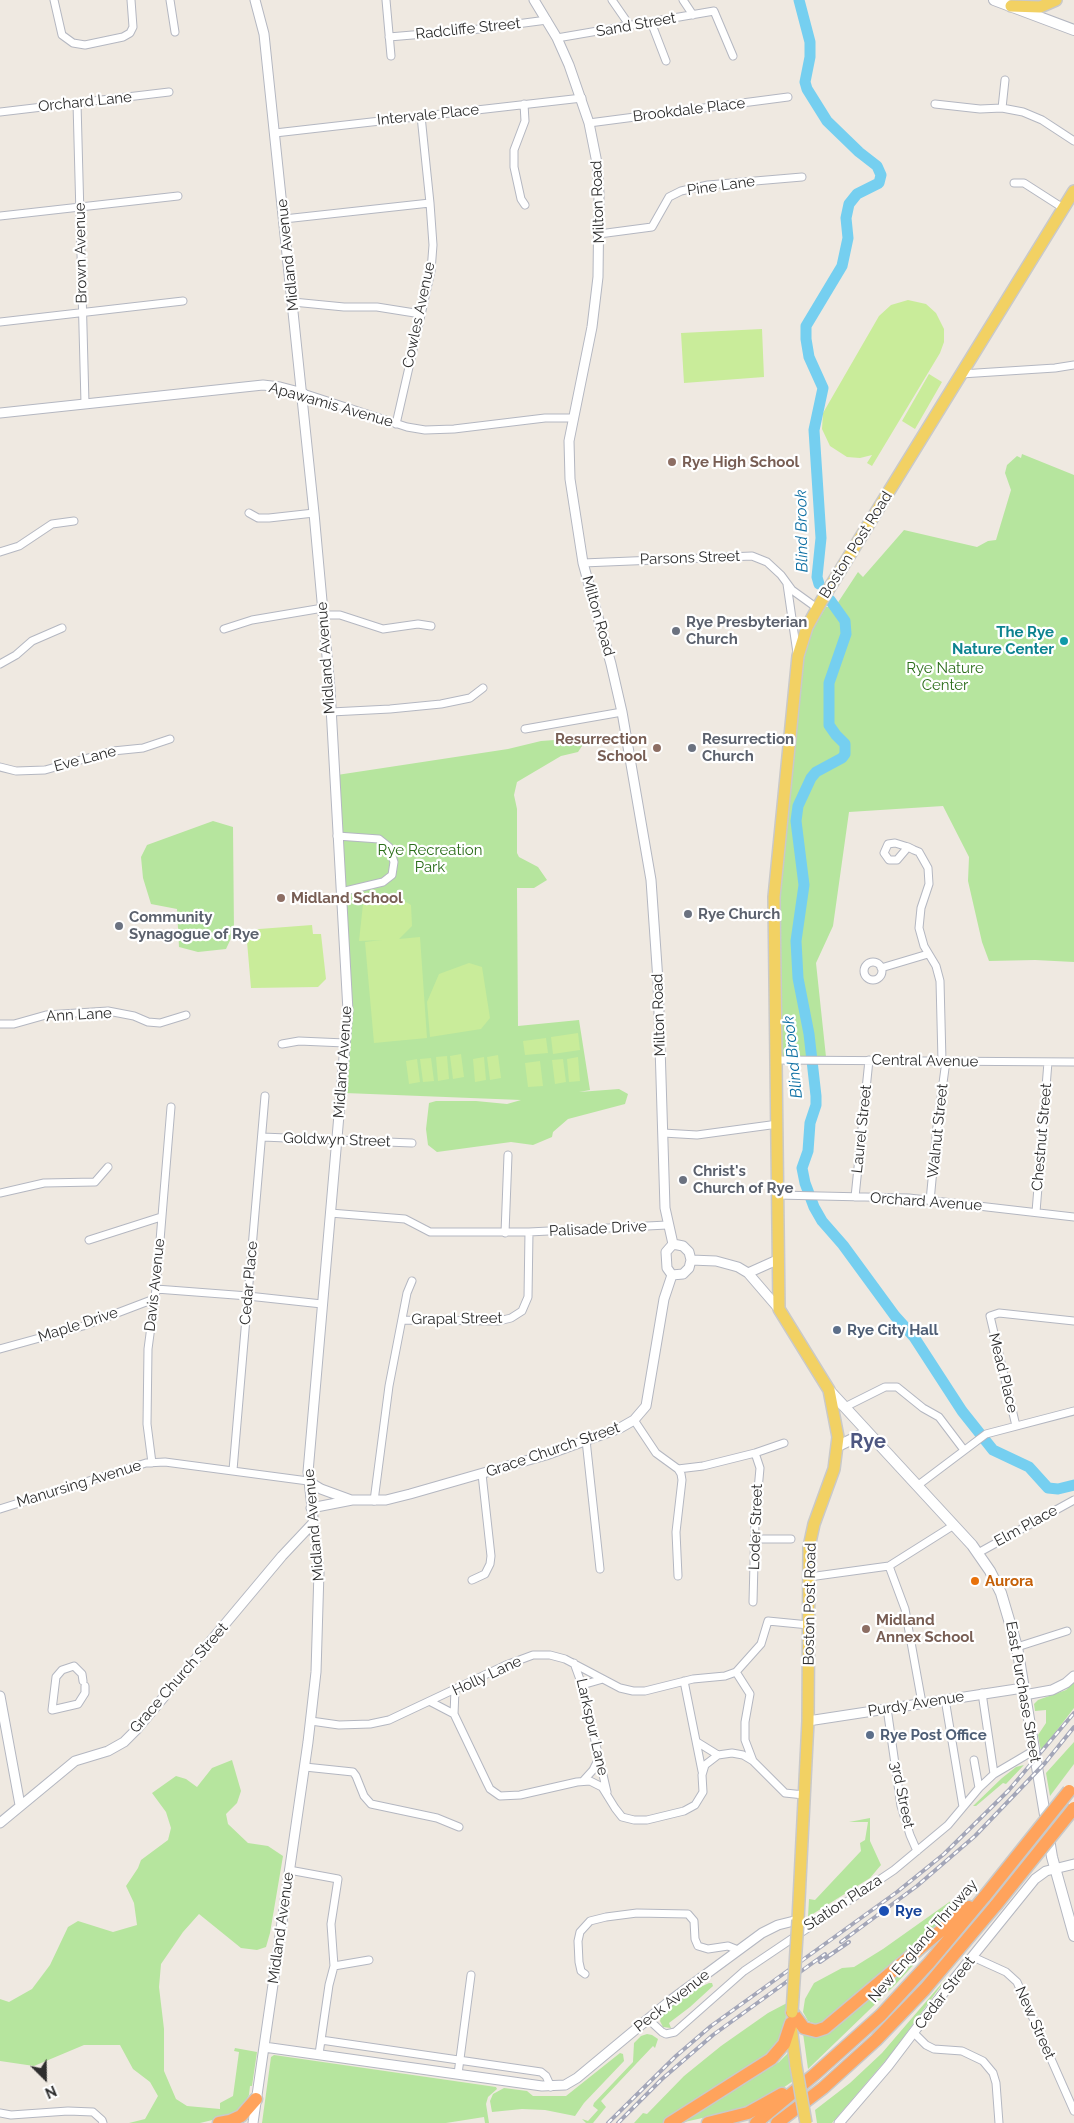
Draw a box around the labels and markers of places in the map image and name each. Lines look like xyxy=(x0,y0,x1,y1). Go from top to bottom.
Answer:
place label: Rye High School xyxy=(682,453,799,471)
marker: Rye High School xyxy=(666,456,678,468)
place label: Rye Presbyterian Church xyxy=(686,613,807,648)
place label: The Rye Nature Center xyxy=(952,623,1054,658)
marker: Rye Presbyterian Church xyxy=(670,625,682,637)
marker: The Rye Nature Center xyxy=(1058,635,1070,647)
place label: Resurrection School xyxy=(555,730,647,765)
place label: Resurrection Church xyxy=(702,730,794,765)
marker: Resurrection School xyxy=(651,742,663,754)
marker: Resurrection Church xyxy=(686,742,698,754)
place label: Midland School xyxy=(291,889,403,907)
marker: Midland School xyxy=(275,892,287,904)
place label: Rye Church xyxy=(698,905,780,923)
place label: Community Synagogue of Rye xyxy=(129,908,259,943)
marker: Rye Church xyxy=(682,908,694,920)
marker: Community Synagogue of Rye xyxy=(113,920,125,932)
place label: Christ's Church of Rye xyxy=(693,1162,793,1197)
marker: Christ's Church of Rye xyxy=(677,1174,689,1186)
place label: Rye City Hall xyxy=(847,1321,938,1339)
marker: Rye City Hall xyxy=(831,1324,843,1336)
place label: Aurora xyxy=(985,1572,1033,1590)
marker: Aurora xyxy=(969,1575,981,1587)
place label: Midland Annex School xyxy=(876,1611,974,1646)
marker: Midland Annex School xyxy=(860,1623,872,1635)
place label: Rye Post Office xyxy=(880,1726,987,1744)
marker: Rye Post Office xyxy=(864,1729,876,1741)
place label: Rye xyxy=(895,1902,922,1920)
marker: Rye xyxy=(877,1904,891,1918)

